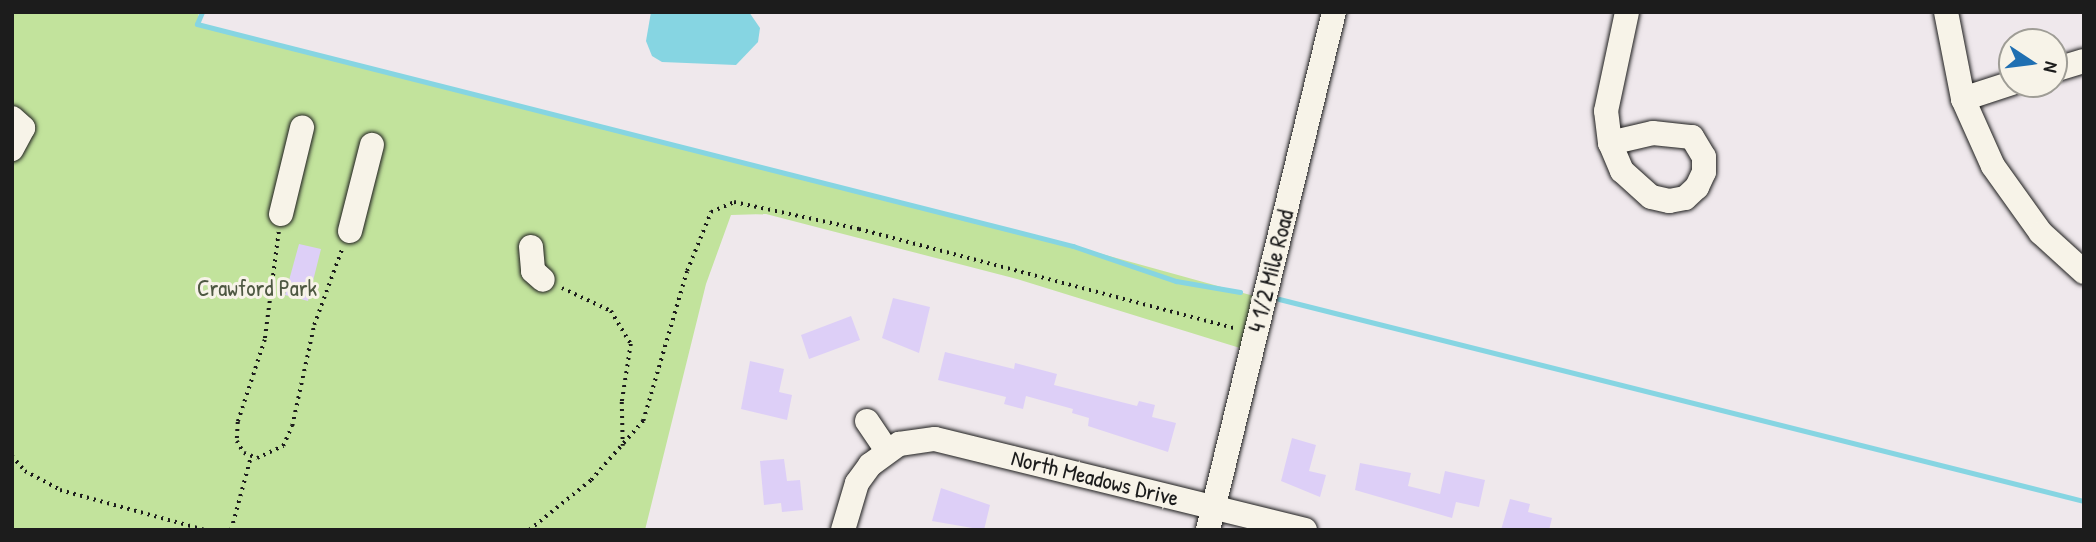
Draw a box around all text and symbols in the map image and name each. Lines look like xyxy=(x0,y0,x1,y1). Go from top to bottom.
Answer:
north arrow xyxy=(1998,28,2068,98)
text: N xyxy=(2038,59,2065,75)
street label: 4 1/2 Mile Road xyxy=(1242,207,1300,335)
park label: Crawford Park xyxy=(197,274,317,302)
street label: North Meadows Drive xyxy=(1009,444,1181,512)

